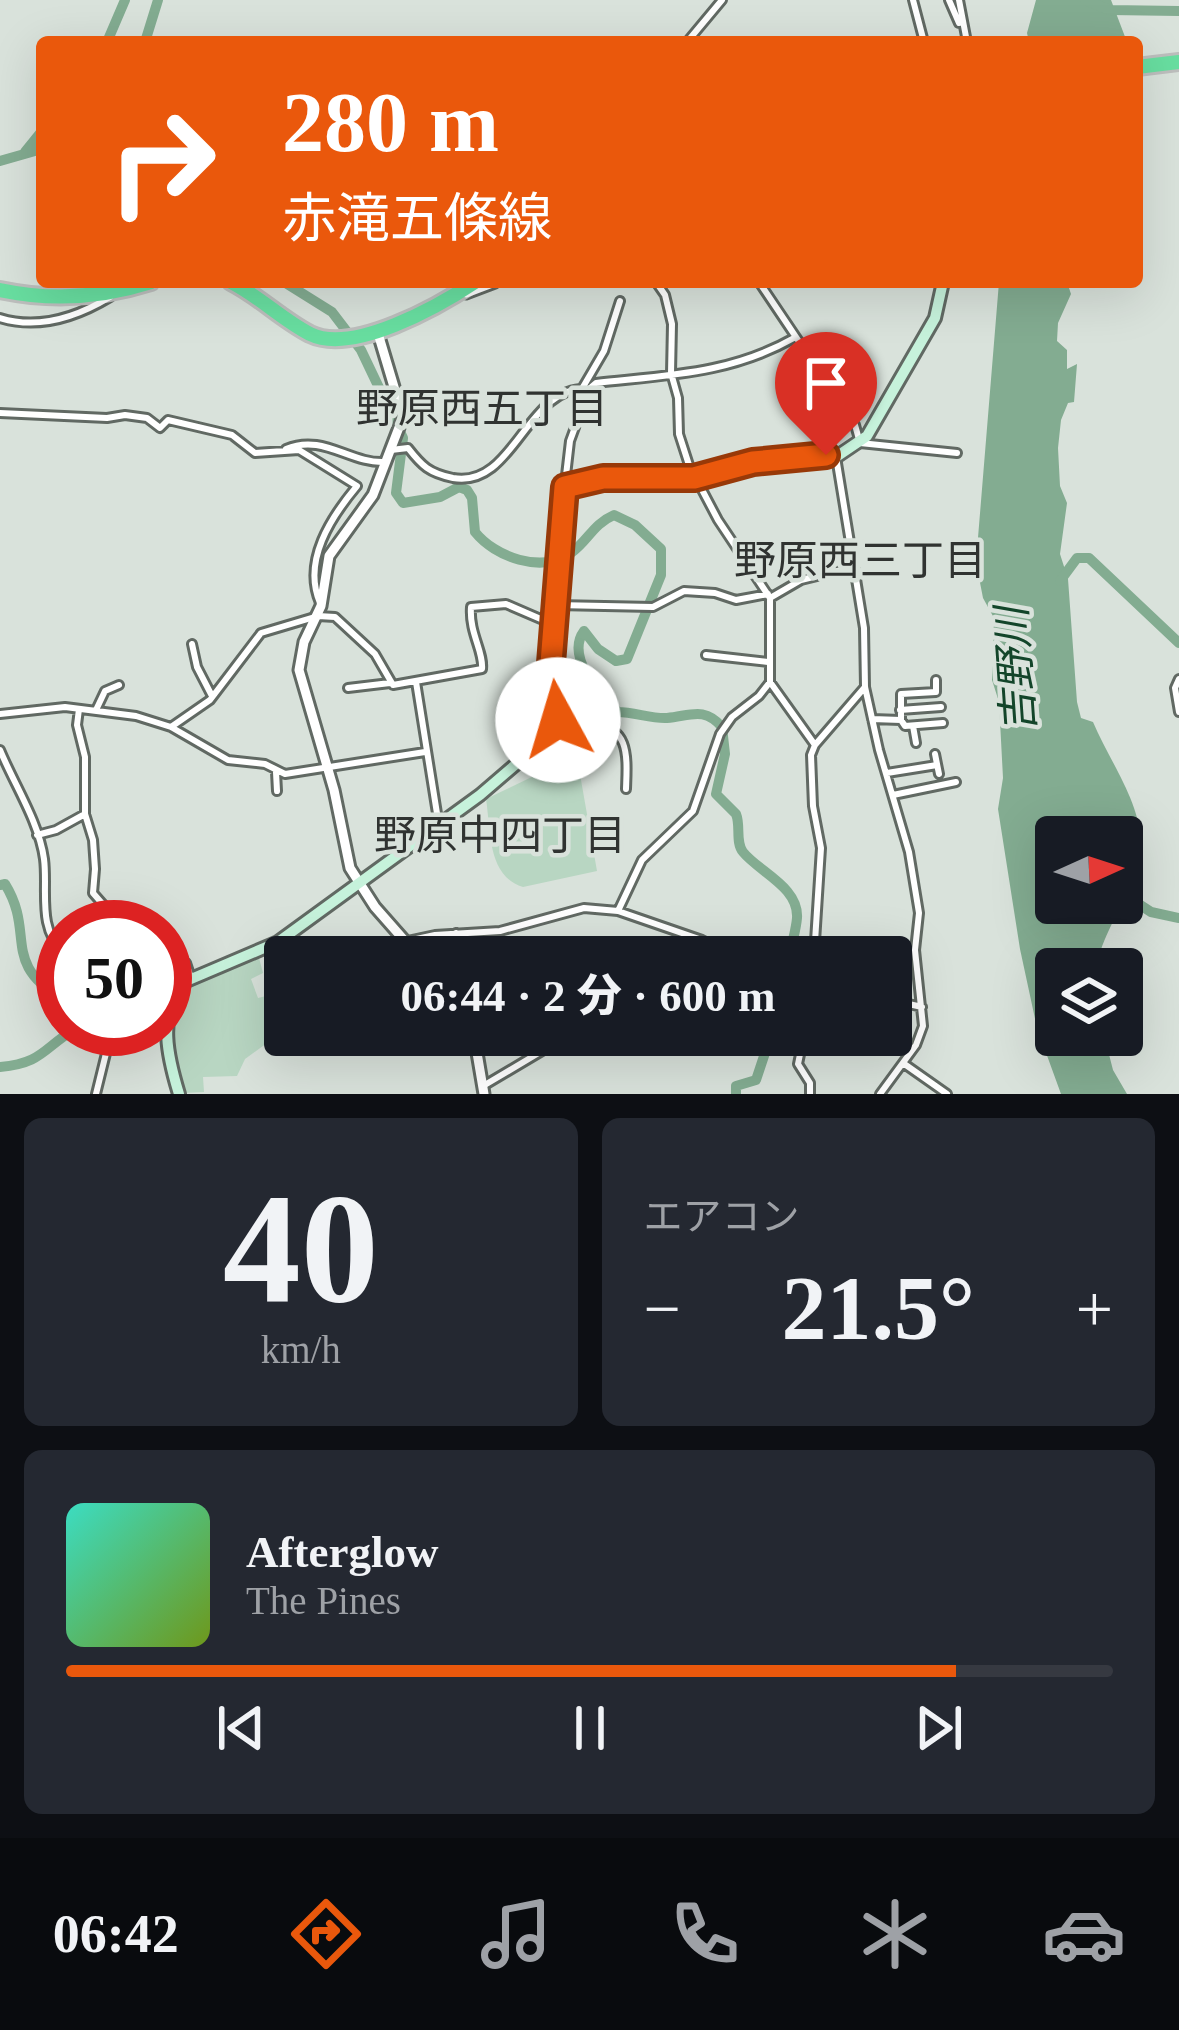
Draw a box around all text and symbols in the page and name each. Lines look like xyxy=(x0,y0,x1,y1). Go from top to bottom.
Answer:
text: 280 m xyxy=(282,76,499,169)
icon: right xyxy=(84,84,240,240)
text: 赤滝五條線 xyxy=(282,189,552,249)
pin xyxy=(775,332,877,455)
icon: arrive xyxy=(793,350,859,416)
district label: 野原西五丁目 xyxy=(356,386,608,432)
district label: 野原西三丁目 xyxy=(734,538,986,584)
water label: 吉野川 xyxy=(988,601,1043,734)
position arrow xyxy=(495,657,621,783)
district label: 野原中四丁目 xyxy=(374,813,626,859)
north arrow xyxy=(1035,816,1143,924)
map controls xyxy=(1035,816,1143,1056)
speed limit sign: 50 xyxy=(36,900,192,1056)
button: layers xyxy=(1035,948,1143,1056)
text: 06:44 · 2 分 · 600 m xyxy=(401,971,776,1021)
text: 40 xyxy=(223,1162,379,1335)
text: エアコン xyxy=(644,1195,800,1238)
text: 21.5° xyxy=(782,1259,975,1358)
text: − xyxy=(644,1272,681,1345)
text: + xyxy=(1076,1272,1113,1345)
text: km/h xyxy=(261,1328,341,1371)
text: Afterglow xyxy=(246,1527,438,1577)
text: The Pines xyxy=(246,1579,401,1622)
icon: previous xyxy=(208,1695,274,1761)
icon: pause xyxy=(557,1695,623,1761)
icon: next xyxy=(906,1695,972,1761)
icon: directions xyxy=(284,1892,368,1976)
icon: music xyxy=(474,1892,558,1976)
icon: phone xyxy=(663,1892,747,1976)
icon: climate xyxy=(853,1892,937,1976)
icon: car xyxy=(1042,1892,1126,1976)
text: 06:42 xyxy=(53,1904,179,1964)

